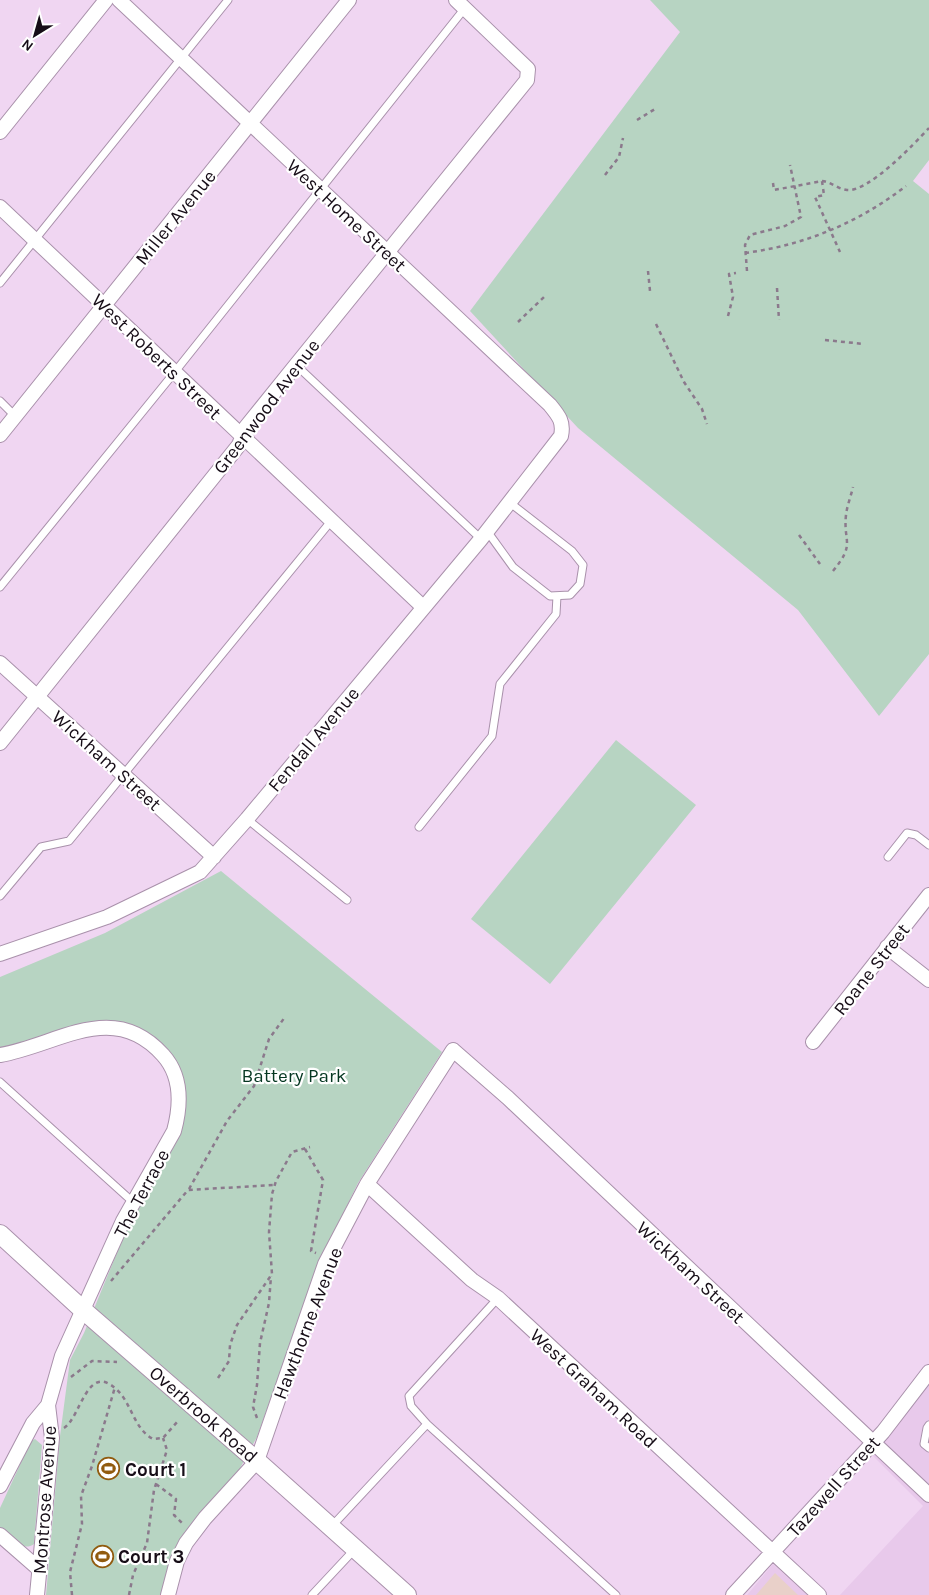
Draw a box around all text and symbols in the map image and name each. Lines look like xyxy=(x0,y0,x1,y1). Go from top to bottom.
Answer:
north arrow xyxy=(10,10,60,60)
text: N xyxy=(18,35,37,55)
street label: West Home Street xyxy=(282,155,411,277)
street label: Miller Avenue xyxy=(131,166,221,270)
street label: West Roberts Street xyxy=(87,289,226,424)
street label: Greenwood Avenue xyxy=(209,335,325,478)
street label: Fendall Avenue xyxy=(264,683,364,797)
street label: Wickham Street xyxy=(47,706,166,816)
street label: Roane Street xyxy=(829,919,914,1020)
park label: Battery Park xyxy=(241,1065,347,1087)
street label: The Terrace xyxy=(109,1146,174,1241)
street label: Wickham Street xyxy=(632,1217,749,1328)
street label: Hawthorne Avenue xyxy=(269,1244,347,1402)
street label: West Graham Road xyxy=(525,1324,661,1453)
street label: Overbrook Road xyxy=(145,1362,262,1468)
street label: Montrose Avenue xyxy=(29,1425,61,1575)
street label: Tazewell Street xyxy=(783,1432,885,1542)
sports icon: Court 1 xyxy=(97,1457,121,1481)
place label: Court 1 xyxy=(125,1459,186,1481)
sports icon: Court 3 xyxy=(90,1544,114,1568)
place label: Court 3 xyxy=(118,1546,184,1568)

